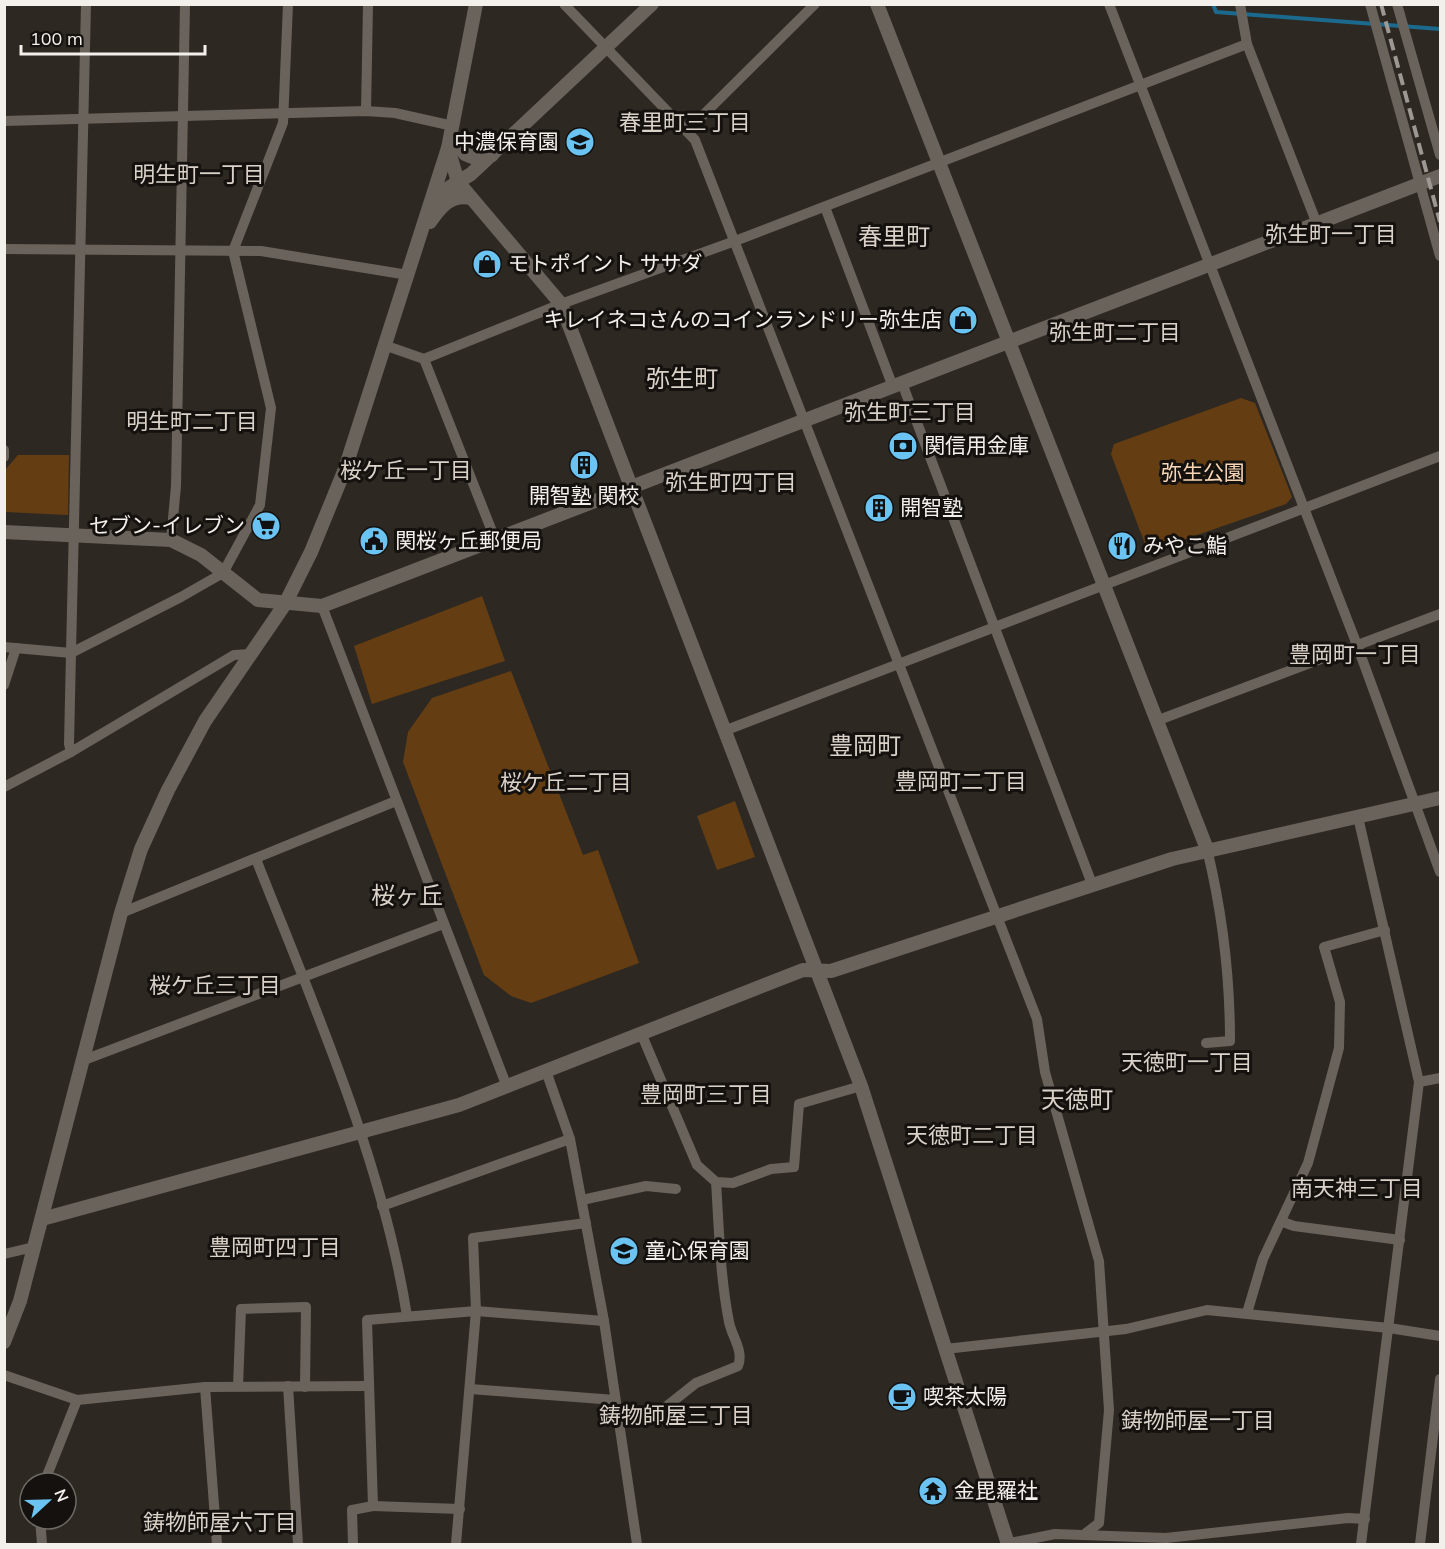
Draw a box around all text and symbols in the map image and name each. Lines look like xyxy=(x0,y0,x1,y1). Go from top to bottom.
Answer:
scale bar xyxy=(21,18,206,56)
text: 100 m xyxy=(30,27,83,50)
district label: 春里町三丁目 xyxy=(619,108,751,136)
school or university icon: 中濃保育園 xyxy=(564,126,596,158)
place label: 中濃保育園 xyxy=(454,128,559,154)
district label: 明生町一丁目 xyxy=(133,160,265,188)
district label: 弥生町一丁目 xyxy=(1265,220,1397,248)
district label: 春里町 xyxy=(858,221,930,251)
shop icon: モトポイント ササダ xyxy=(471,248,503,280)
place label: モトポイント ササダ xyxy=(508,250,702,276)
shop icon: キレイネコさんのコインランドリー弥生店 xyxy=(947,304,979,336)
place label: キレイネコさんのコインランドリー弥生店 xyxy=(543,306,942,332)
district label: 弥生町二丁目 xyxy=(1049,318,1181,346)
district label: 弥生町 xyxy=(646,363,718,393)
district label: 弥生町三丁目 xyxy=(844,398,976,426)
district label: 明生町二丁目 xyxy=(126,407,258,435)
bank icon: 関信用金庫 xyxy=(887,430,919,462)
place label: 関信用金庫 xyxy=(924,432,1029,458)
building icon: 開智塾 関校 xyxy=(568,449,600,481)
district label: 桜ケ丘一丁目 xyxy=(340,456,472,484)
park label: 弥生公園 xyxy=(1161,459,1245,485)
district label: 弥生町四丁目 xyxy=(665,468,797,496)
place label: 開智塾 関校 xyxy=(529,482,639,508)
building icon: 開智塾 xyxy=(863,492,895,524)
place label: 開智塾 xyxy=(900,494,963,520)
supermarket icon: セブン-イレブン xyxy=(250,510,282,542)
place label: セブン-イレブン xyxy=(89,512,245,538)
public building icon: 関桜ヶ丘郵便局 xyxy=(358,525,390,557)
place label: 関桜ヶ丘郵便局 xyxy=(395,527,542,553)
restaurant icon: みやこ鮨 xyxy=(1106,530,1138,562)
place label: みやこ鮨 xyxy=(1143,532,1227,558)
district label: 豊岡町一丁目 xyxy=(1289,640,1421,668)
district label: 豊岡町 xyxy=(829,730,901,760)
district label: 豊岡町二丁目 xyxy=(895,767,1027,795)
district label: 桜ケ丘二丁目 xyxy=(500,768,632,796)
district label: 桜ヶ丘 xyxy=(371,880,443,910)
district label: 桜ケ丘三丁目 xyxy=(149,971,281,999)
district label: 天徳町一丁目 xyxy=(1121,1048,1253,1076)
district label: 豊岡町三丁目 xyxy=(640,1080,772,1108)
district label: 天徳町 xyxy=(1041,1084,1113,1114)
district label: 天徳町二丁目 xyxy=(906,1121,1038,1149)
district label: 南天神三丁目 xyxy=(1291,1174,1423,1202)
district label: 豊岡町四丁目 xyxy=(209,1233,341,1261)
school or university icon: 童心保育園 xyxy=(608,1235,640,1267)
place label: 童心保育園 xyxy=(645,1237,750,1263)
cafe icon: 喫茶太陽 xyxy=(886,1381,918,1413)
place label: 喫茶太陽 xyxy=(923,1383,1007,1409)
district label: 鋳物師屋三丁目 xyxy=(599,1401,753,1429)
district label: 鋳物師屋一丁目 xyxy=(1121,1406,1275,1434)
north arrow xyxy=(18,1471,78,1531)
temple icon: 金毘羅社 xyxy=(917,1475,949,1507)
place label: 金毘羅社 xyxy=(954,1477,1038,1503)
text: N xyxy=(50,1486,73,1505)
district label: 鋳物師屋六丁目 xyxy=(143,1508,297,1536)

